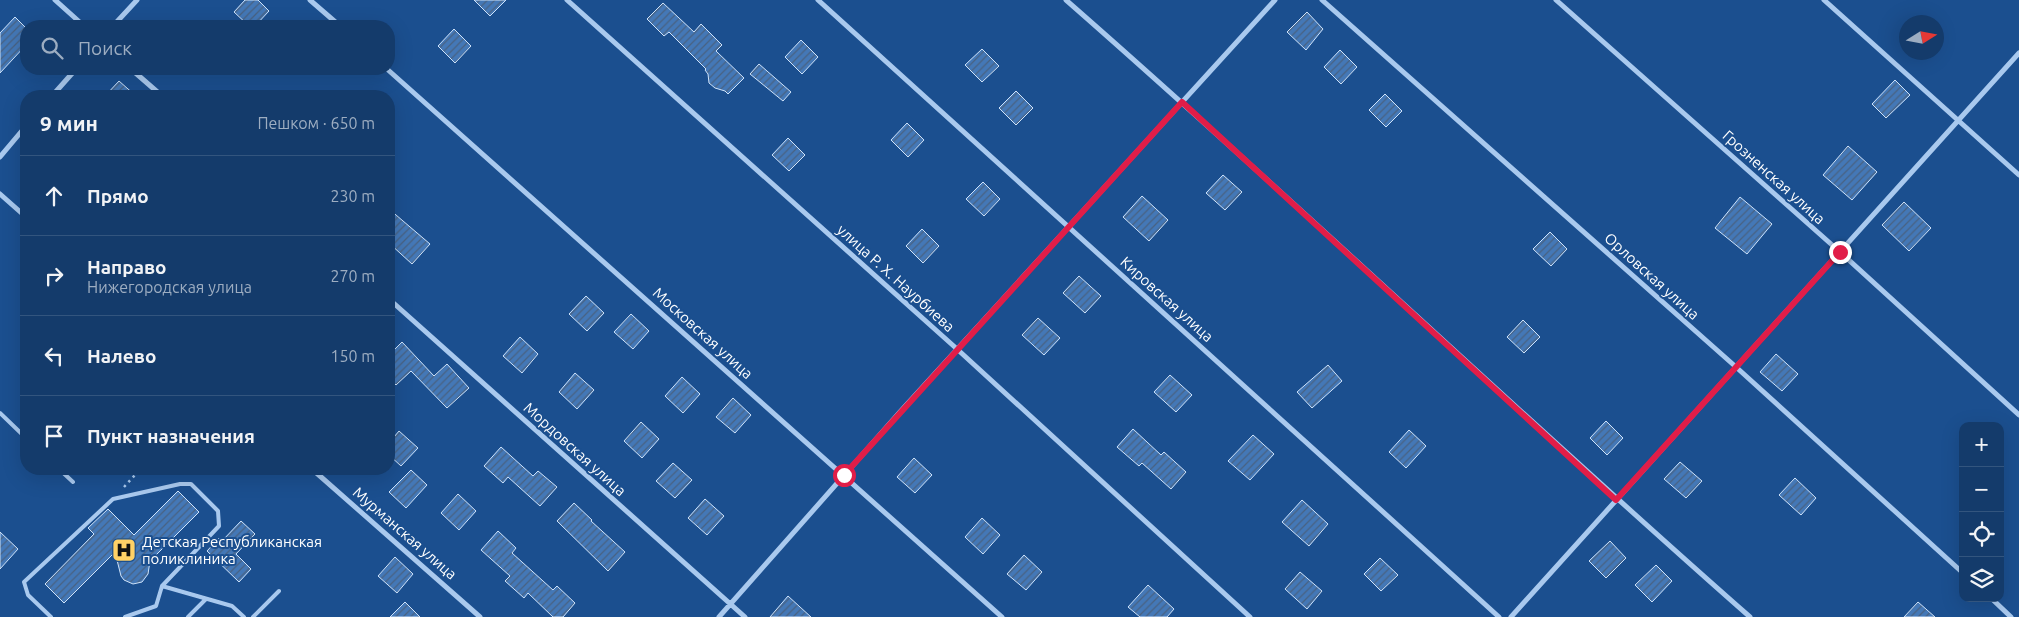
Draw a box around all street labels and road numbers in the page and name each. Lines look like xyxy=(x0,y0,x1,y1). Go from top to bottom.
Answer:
street label: Грозненская улица xyxy=(1719,127,1829,227)
street label: улица Р. Х. Наурбиева xyxy=(834,221,958,335)
street label: Орловская улица xyxy=(1601,229,1703,323)
street label: Кировская улица xyxy=(1117,253,1217,345)
street label: Московская улица xyxy=(650,284,756,382)
street label: Мордовская улица xyxy=(520,399,630,499)
street label: Мурманская улица xyxy=(350,483,460,583)

